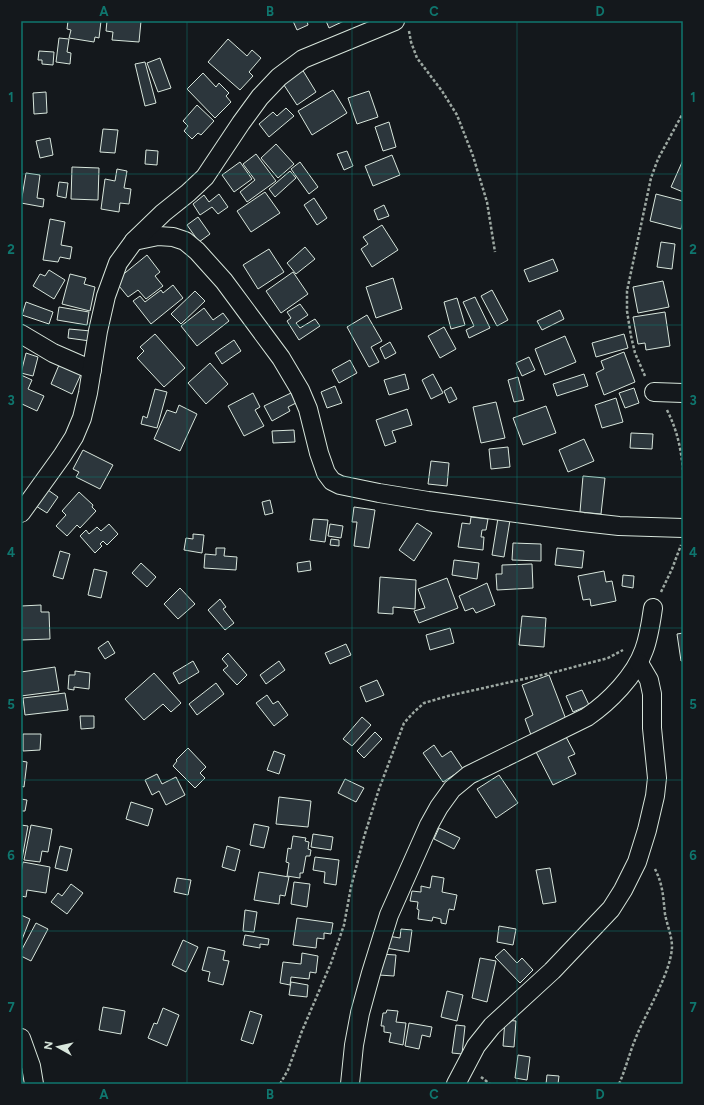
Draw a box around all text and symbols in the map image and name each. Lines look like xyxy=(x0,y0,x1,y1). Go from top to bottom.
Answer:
text: A xyxy=(99,4,109,19)
text: B xyxy=(266,4,274,19)
text: C xyxy=(429,4,439,19)
text: D xyxy=(595,4,605,19)
text: 1 xyxy=(8,90,14,105)
text: 1 xyxy=(690,90,696,105)
text: 2 xyxy=(7,242,15,257)
text: 2 xyxy=(689,242,697,257)
text: 3 xyxy=(7,393,15,408)
text: 3 xyxy=(689,393,697,408)
text: 4 xyxy=(7,545,15,560)
text: 4 xyxy=(689,545,697,560)
text: 5 xyxy=(7,697,15,712)
text: 5 xyxy=(689,697,697,712)
text: 6 xyxy=(7,848,15,863)
text: 6 xyxy=(689,848,697,863)
text: 7 xyxy=(7,1000,15,1015)
text: 7 xyxy=(689,1000,697,1015)
north arrow xyxy=(38,1027,78,1067)
text: N xyxy=(42,1041,56,1051)
text: A xyxy=(99,1087,109,1102)
text: B xyxy=(266,1087,274,1102)
text: C xyxy=(429,1087,439,1102)
text: D xyxy=(595,1087,605,1102)

